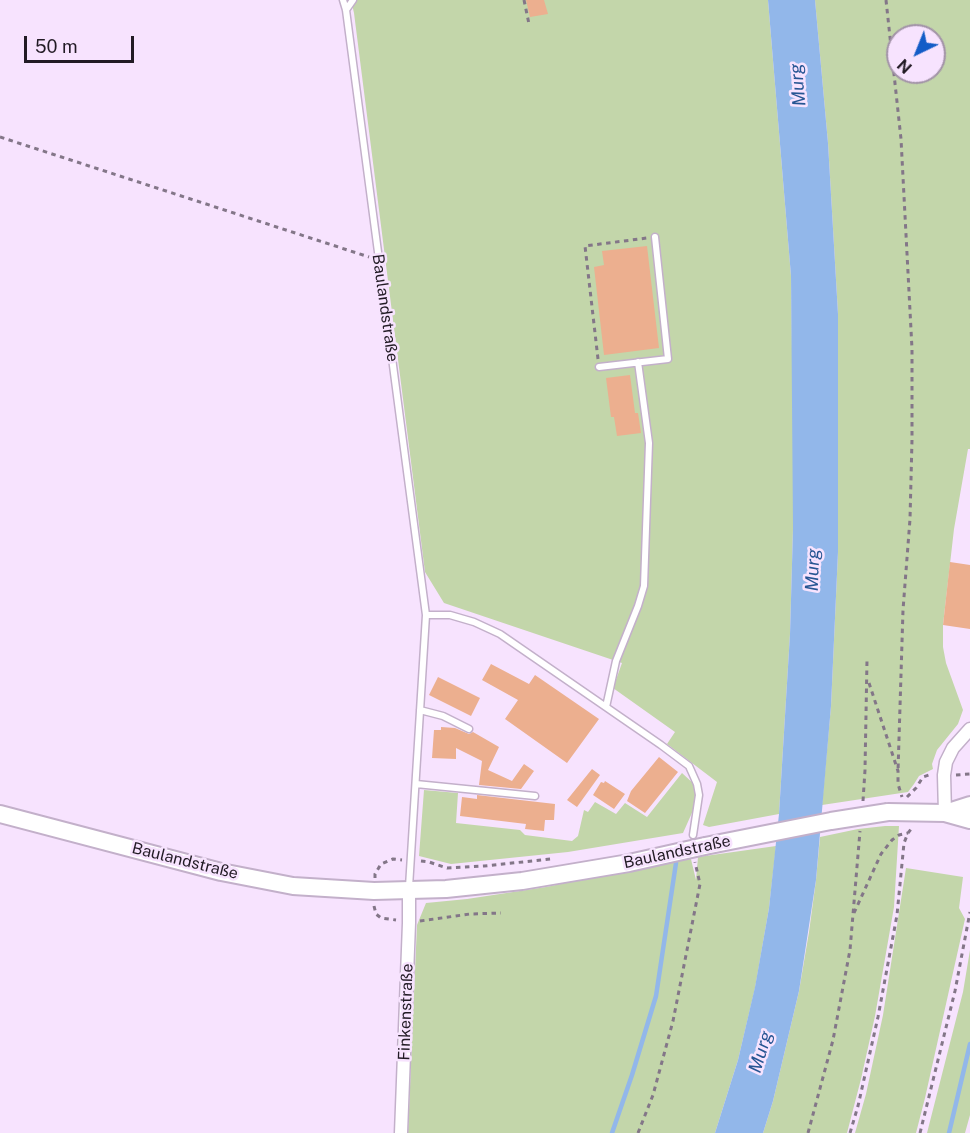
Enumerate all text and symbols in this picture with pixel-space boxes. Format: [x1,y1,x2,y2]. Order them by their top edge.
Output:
scale bar [27,24,136,62]
north arrow [886,24,946,84]
text: 50 m [35,36,78,57]
text: N [894,55,916,77]
water label: Murg [785,63,811,107]
street label: Baulandstraße [368,253,402,363]
water label: Murg [801,548,825,592]
street label: Baulandstraße [622,831,732,873]
street label: Baulandstraße [130,839,240,883]
street label: Finkenstraße [395,963,417,1061]
water label: Murg [744,1028,778,1076]

